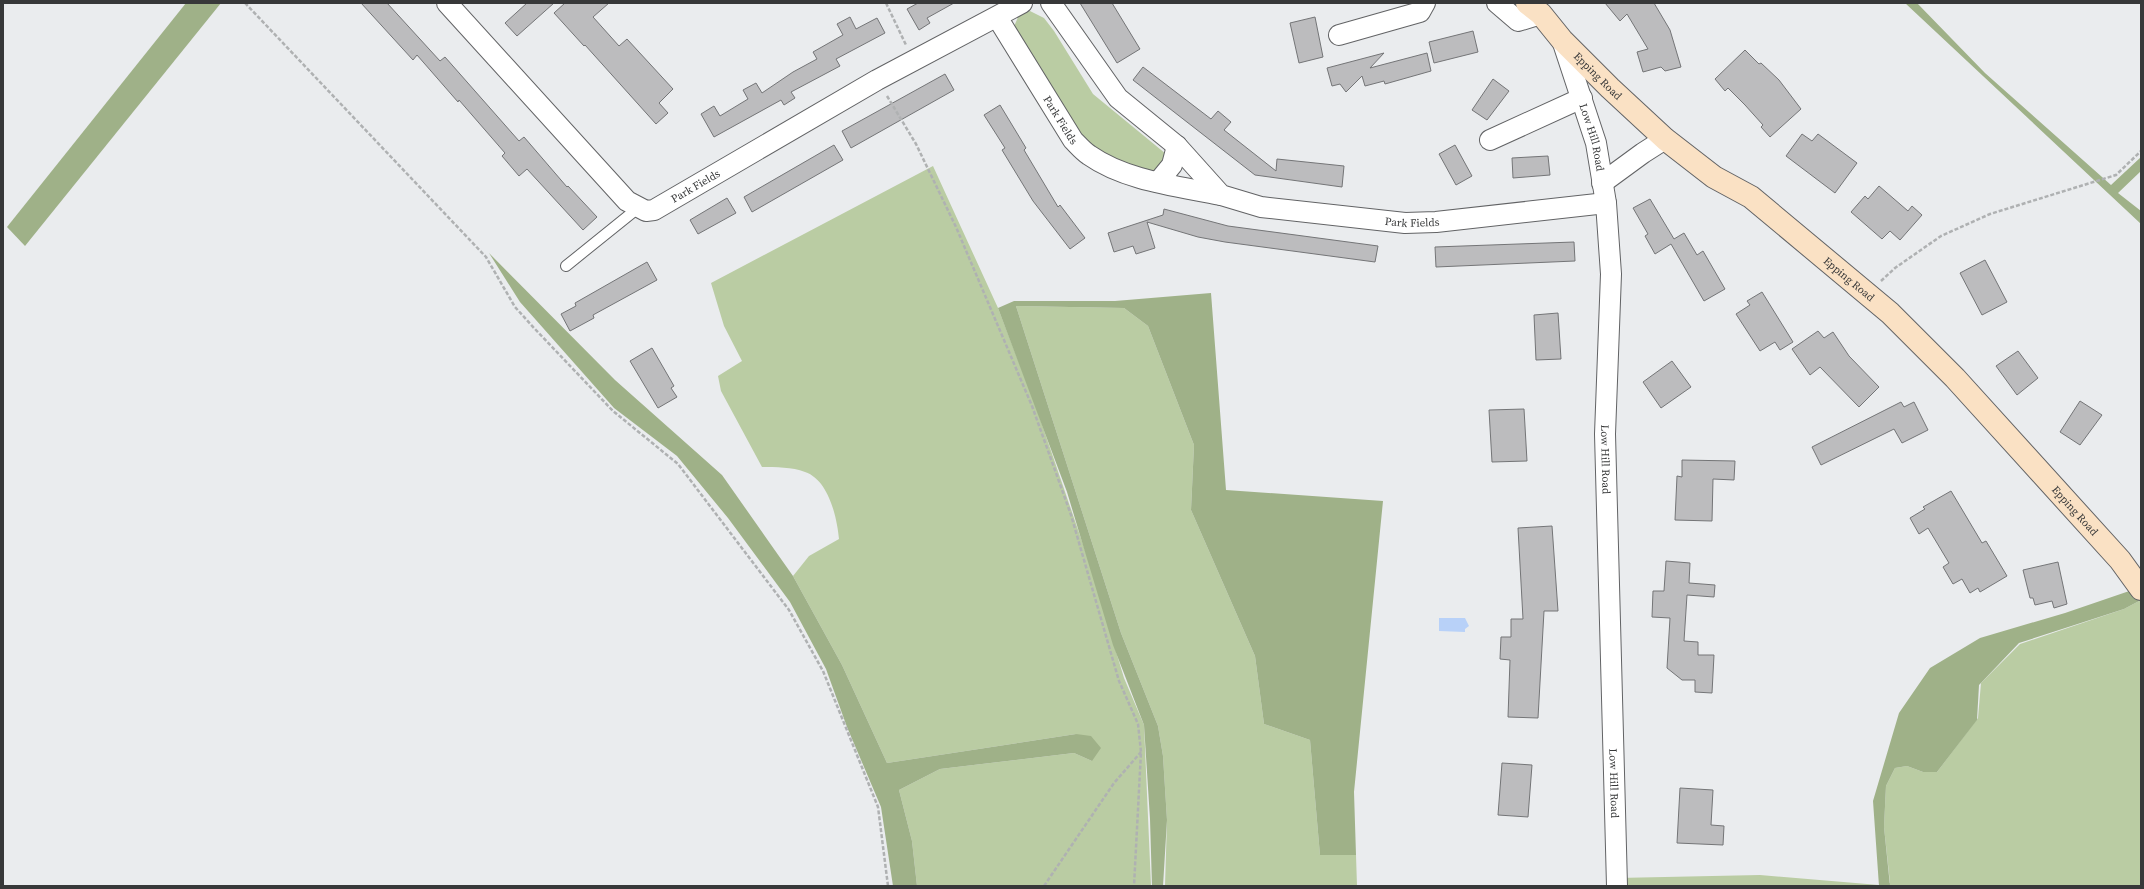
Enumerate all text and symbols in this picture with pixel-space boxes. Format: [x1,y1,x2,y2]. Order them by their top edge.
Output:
street label: Epping Road [1571,49,1626,104]
street label: Park Fields [1040,93,1081,148]
street label: Low Hill Road [1576,101,1608,173]
street label: Park Fields [668,166,723,206]
street label: Park Fields [1384,213,1440,231]
street label: Epping Road [1820,253,1878,305]
street label: Low Hill Road [1597,424,1614,495]
street label: Epping Road [2049,482,2102,539]
street label: Low Hill Road [1606,748,1623,819]

